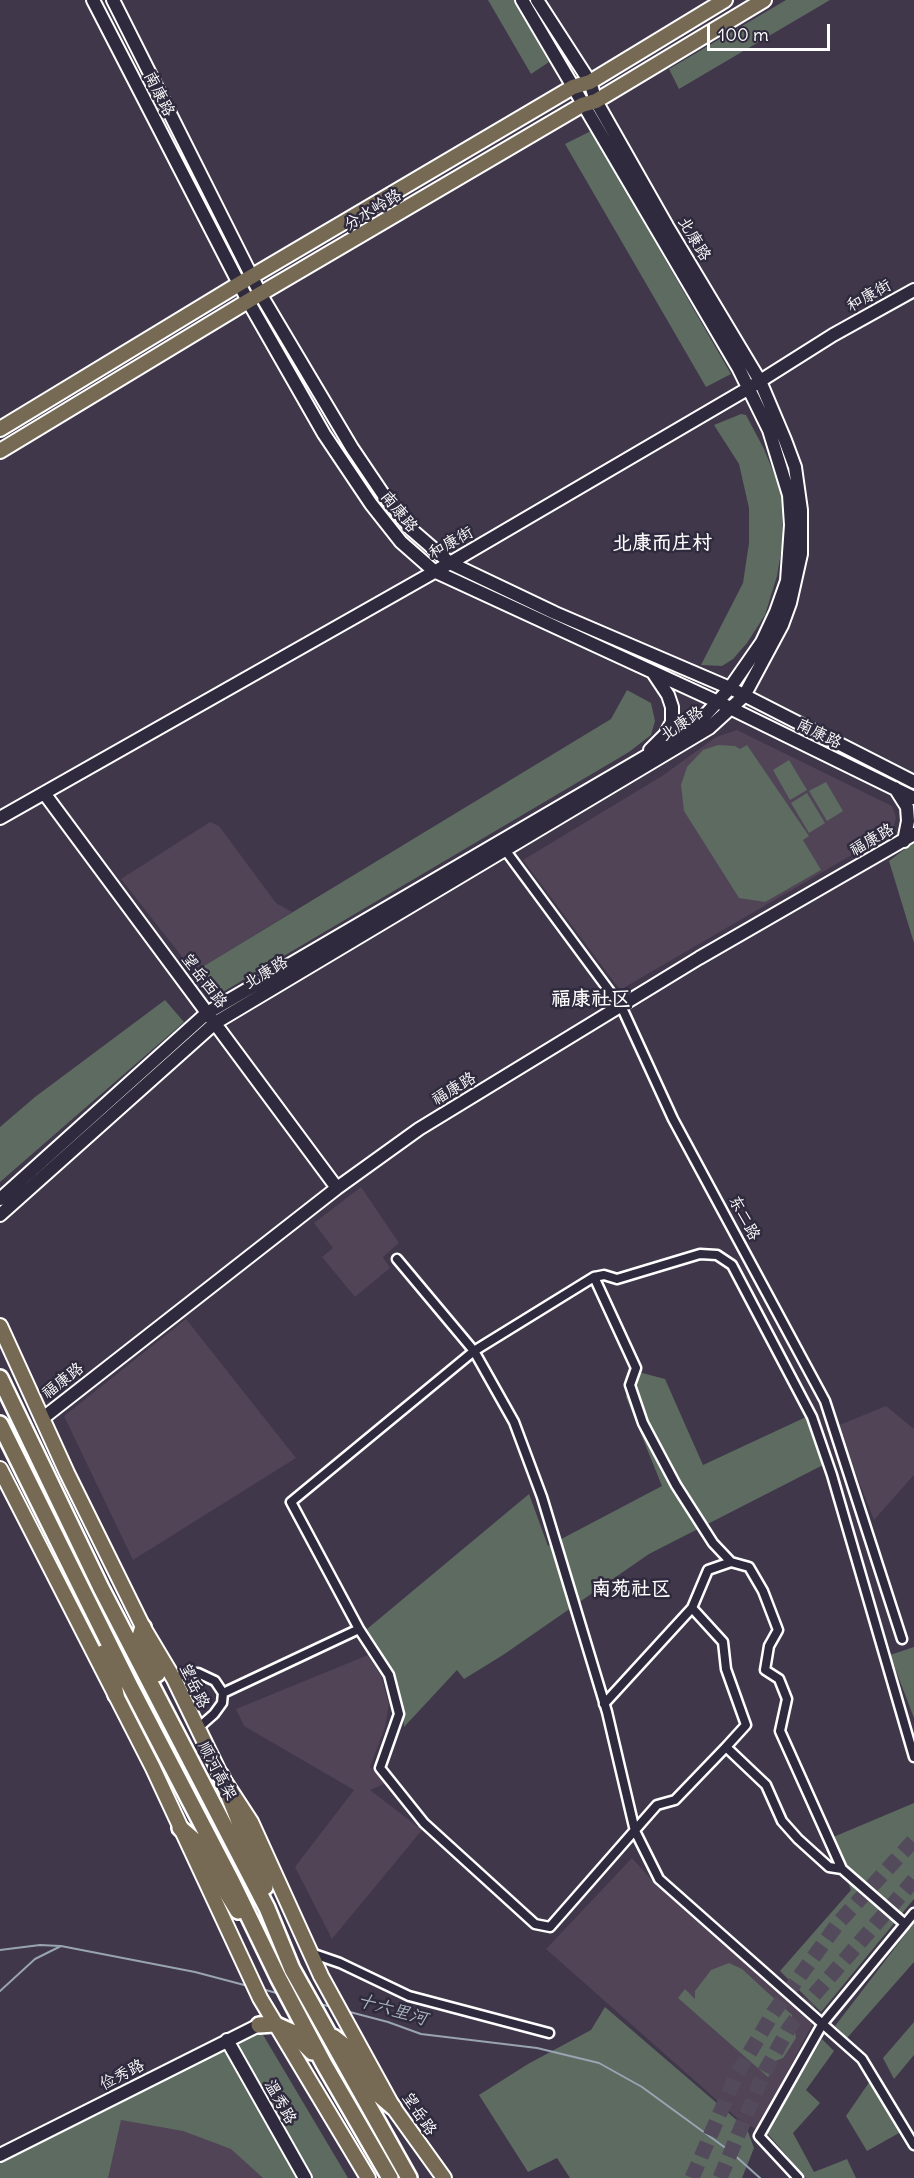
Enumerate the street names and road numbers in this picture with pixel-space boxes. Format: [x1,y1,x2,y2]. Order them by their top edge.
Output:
street label: 南康路 [140,68,178,120]
street label: 分水岭路 [341,185,405,235]
street label: 北康路 [673,213,715,265]
street label: 和康街 [843,276,895,316]
street label: 南康路 [376,487,422,537]
street label: 和康街 [425,523,477,563]
street label: 北康路 [657,703,707,745]
street label: 南康路 [793,715,845,753]
street label: 福康路 [846,820,898,860]
street label: 望岳西路 [177,950,231,1012]
street label: 北康路 [240,952,292,994]
street label: 福康路 [428,1068,480,1110]
street label: 东二路 [724,1192,764,1244]
street label: 福康路 [38,1359,88,1403]
street label: 望岳路 [175,1660,213,1712]
street label: 顺河高架 [194,1738,240,1804]
street label: 俭秀路 [96,2056,148,2094]
street label: 温秀路 [260,2076,300,2128]
street label: 望岳路 [398,2089,440,2139]

